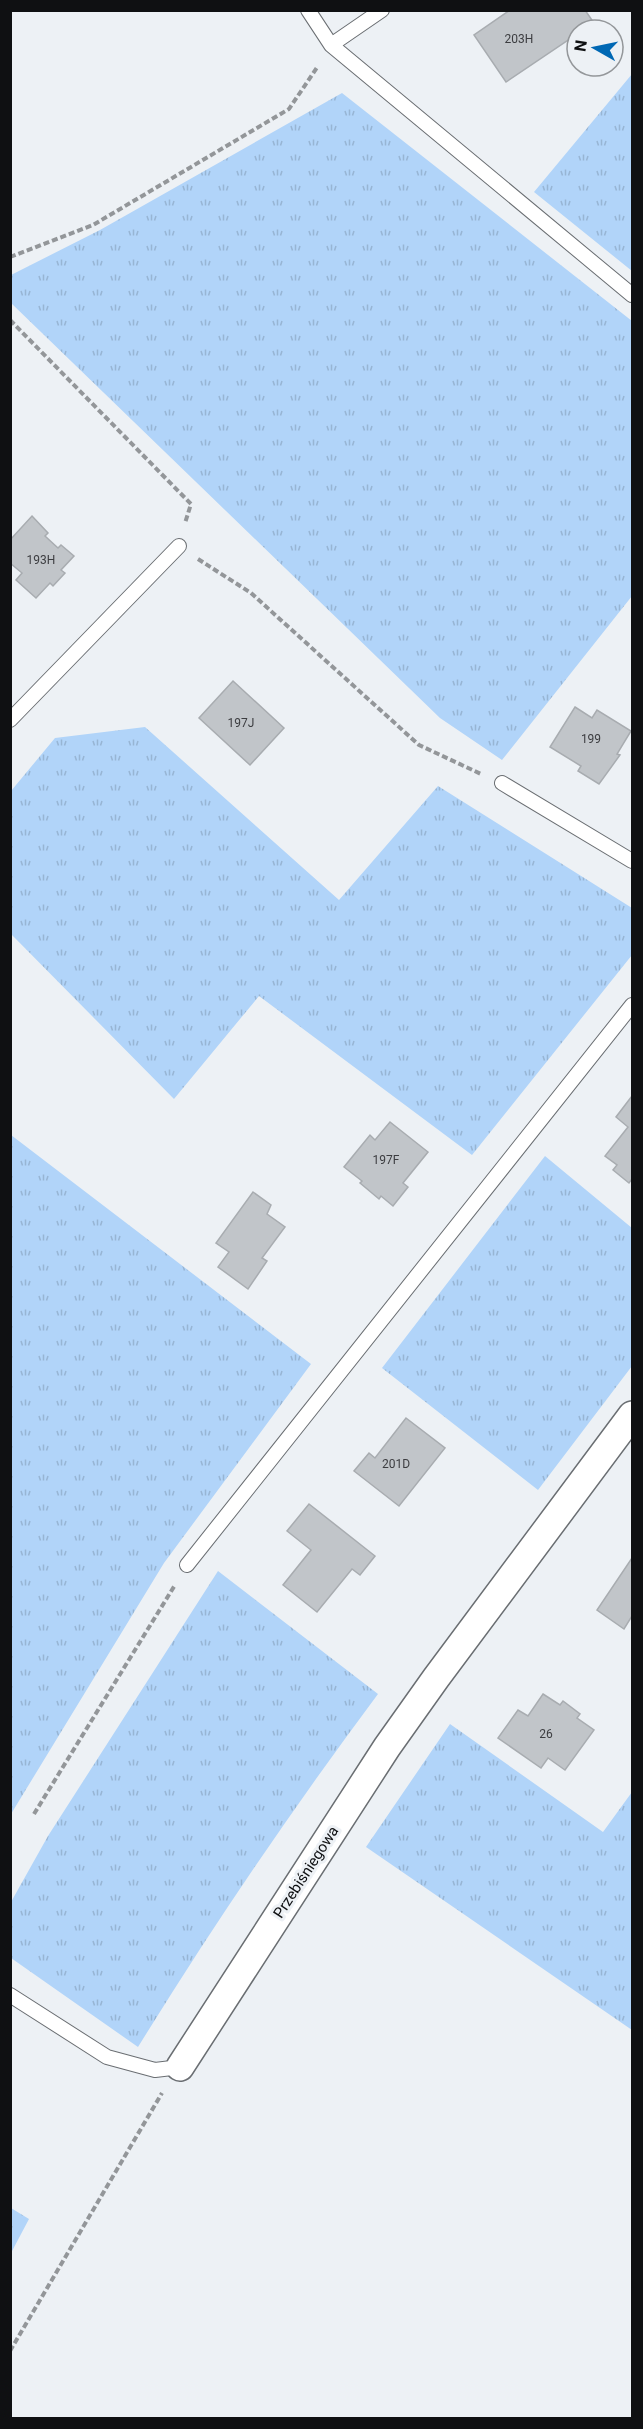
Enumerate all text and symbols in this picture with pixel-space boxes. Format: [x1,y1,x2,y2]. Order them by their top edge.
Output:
north arrow [565,18,625,78]
house number: 203H [505,32,533,46]
text: N [570,39,591,53]
house number: 193H [27,553,55,567]
house number: 197J [228,716,254,730]
house number: 199 [581,732,601,746]
house number: 197F [373,1153,400,1167]
house number: 201D [382,1457,410,1471]
house number: 26 [539,1727,553,1741]
street label: Przebiśniegowa [270,1823,342,1921]

